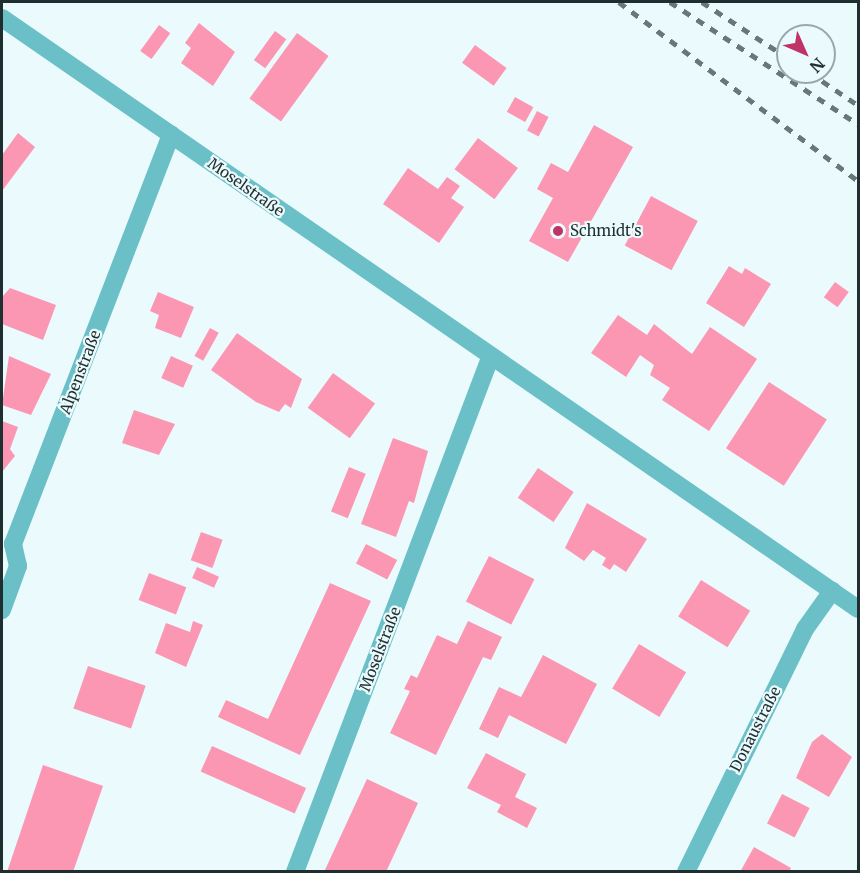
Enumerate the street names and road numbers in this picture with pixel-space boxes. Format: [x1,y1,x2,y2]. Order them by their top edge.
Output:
street label: Moselstraße [204,154,288,220]
street label: Alpenstraße [56,328,104,416]
street label: Moselstraße [356,604,404,694]
street label: Donaustraße [726,683,784,775]

